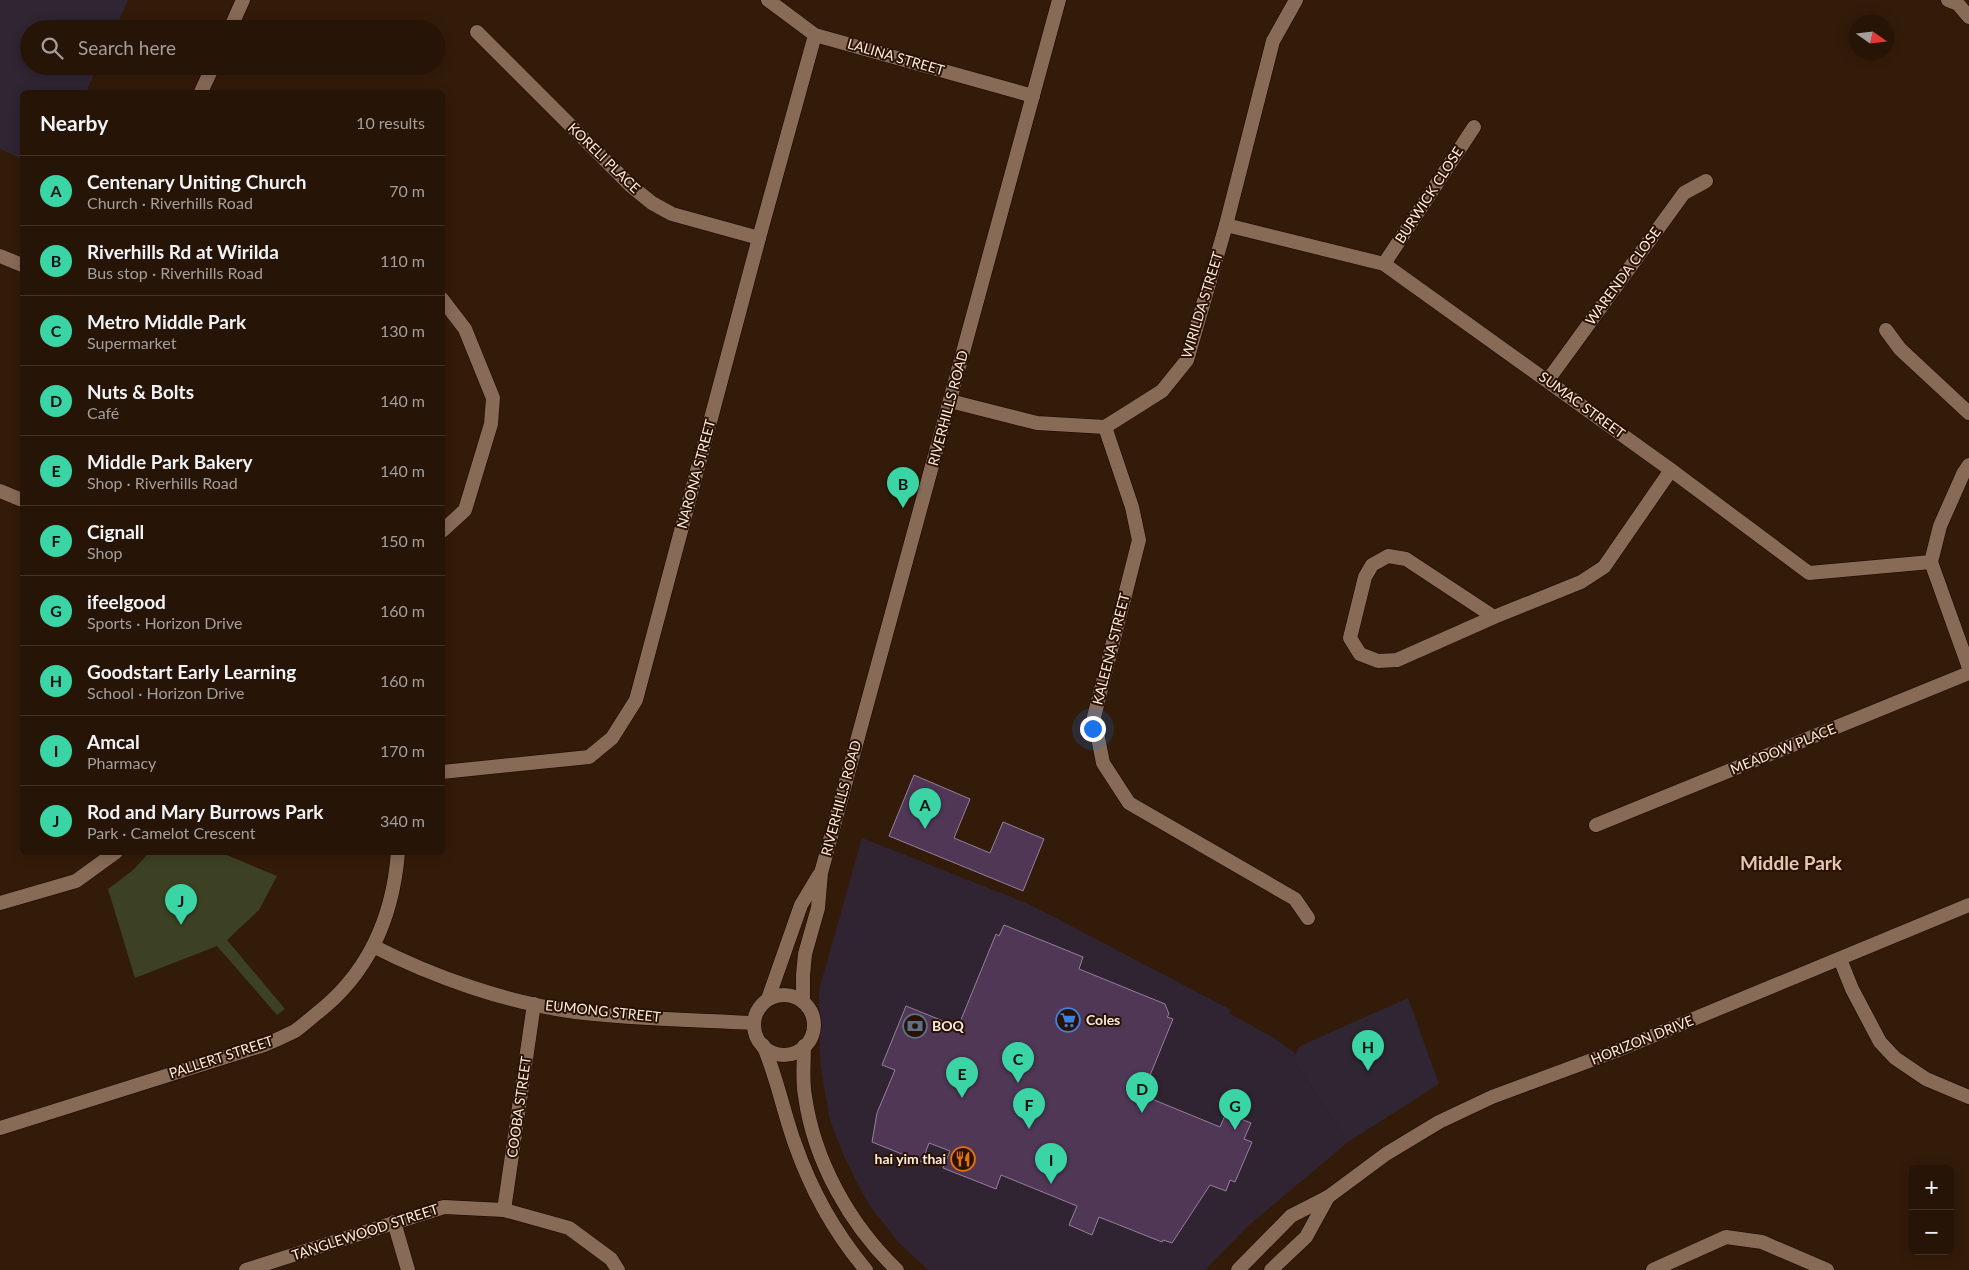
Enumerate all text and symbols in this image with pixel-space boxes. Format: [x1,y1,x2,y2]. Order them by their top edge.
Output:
north arrow [1849,15,1894,60]
search box [20,20,445,75]
icon: search [38,34,66,62]
street label: LALINA STREET [846,35,947,79]
text: Search here [78,36,176,59]
text: Nearby [40,110,108,135]
text: 10 results [356,113,425,132]
street label: KORELI PLACE [565,119,644,196]
street label: BURWICK CLOSE [1391,143,1466,246]
text: Centenary Uniting Church [87,170,306,193]
text: A [50,181,62,200]
text: 70 m [389,181,425,200]
text: Church · Riverhills Road [87,193,253,212]
street label: WARENDA CLOSE [1581,223,1664,328]
text: Riverhills Rd at Wirilda [87,240,279,263]
street label: WIRILDA STREET [1177,249,1226,360]
text: B [51,251,61,270]
text: 110 m [380,251,425,270]
text: Bus stop · Riverhills Road [87,263,263,282]
text: Metro Middle Park [87,310,246,333]
text: C [51,321,61,340]
text: 130 m [380,321,425,340]
text: Supermarket [87,333,176,352]
street label: RIVERHILLS ROAD [924,348,971,468]
street label: SUMAC STREET [1536,368,1629,442]
text: Nuts & Bolts [87,380,194,403]
text: D [50,391,62,410]
text: 140 m [380,391,425,410]
text: Café [87,403,119,422]
street label: NARONA STREET [673,417,718,530]
text: Middle Park Bakery [87,450,253,473]
text: E [51,461,61,480]
text: 140 m [380,461,425,480]
pin: B [887,467,919,508]
text: Shop · Riverhills Road [87,473,238,492]
text: Cignall [87,520,144,543]
text: F [51,531,61,550]
text: 150 m [380,531,425,550]
text: Shop [87,543,123,562]
text: ifeelgood [87,590,166,613]
street label: KALEENA STREET [1088,591,1133,706]
text: G [50,601,62,620]
text: 160 m [380,601,425,620]
text: Sports · Horizon Drive [87,613,242,632]
text: Goodstart Early Learning [87,660,296,683]
text: H [50,671,62,690]
text: 160 m [380,671,425,690]
text: School · Horizon Drive [87,683,245,702]
your location [1080,716,1106,742]
street label: MEADOW PLACE [1728,720,1838,777]
text: Amcal [87,730,140,753]
street label: RIVERHILLS ROAD [817,738,864,858]
text: I [54,741,58,760]
text: 170 m [380,741,425,760]
text: Pharmacy [87,753,156,772]
pin: A [909,788,941,829]
text: Rod and Mary Burrows Park [87,800,323,823]
text: J [53,811,59,830]
text: 340 m [380,811,425,830]
text: Park · Camelot Crescent [87,823,255,842]
district label: Middle Park [1740,851,1843,874]
pin: J [165,884,197,925]
street label: EUMONG STREET [544,996,662,1025]
supermarket icon: Coles [1055,1007,1081,1033]
place label: Coles [1086,1011,1120,1028]
street label: HORIZON DRIVE [1588,1011,1696,1068]
bank icon: BOQ [902,1013,928,1039]
place label: BOQ [932,1017,965,1034]
pin: H [1352,1030,1384,1071]
street label: PALLERT STREET [167,1031,276,1081]
pin: C [1002,1042,1034,1083]
street label: COOBA STREET [503,1054,534,1159]
pin: E [946,1057,978,1098]
pin: D [1126,1072,1158,1113]
pin: F [1013,1088,1045,1129]
pin: G [1219,1089,1251,1130]
pin: I [1035,1143,1067,1184]
restaurant icon: hai yim thai [950,1146,976,1172]
place label: hai yim thai [875,1150,946,1167]
map controls [1909,1165,1954,1255]
button: + [1909,1165,1954,1210]
street label: TANGLEWOOD STREET [289,1200,441,1263]
button: − [1909,1210,1954,1255]

